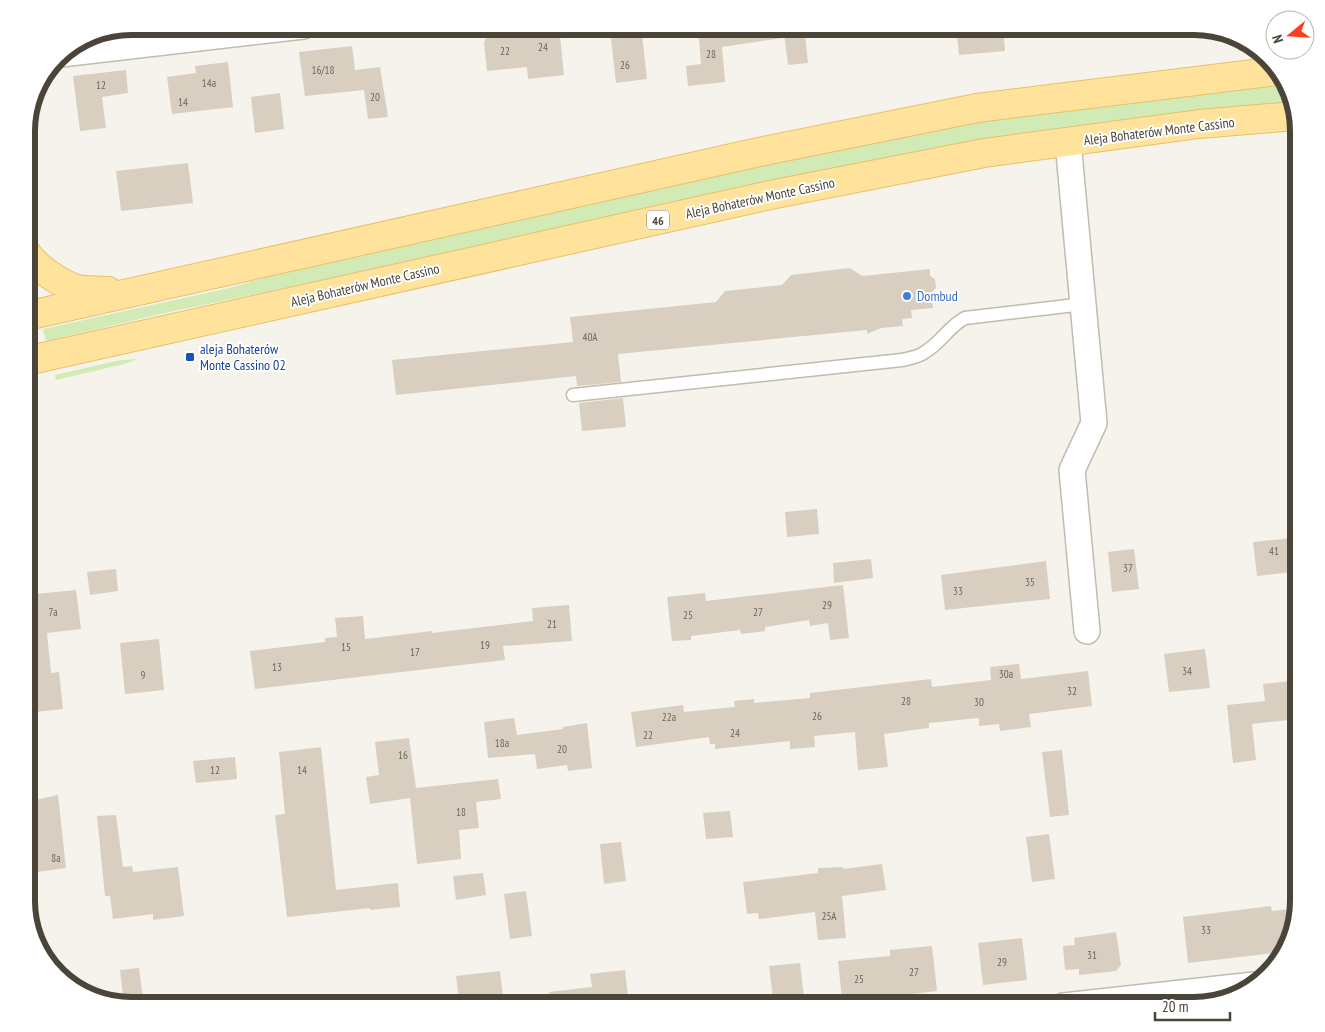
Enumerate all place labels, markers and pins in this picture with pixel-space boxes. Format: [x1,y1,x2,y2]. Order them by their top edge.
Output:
place label: Dombud [917,287,958,305]
marker: Dombud [901,290,913,302]
place label: aleja Bohaterów Monte Cassino 02 [200,340,286,374]
marker: aleja Bohaterów Monte Cassino 02 [184,351,196,363]

